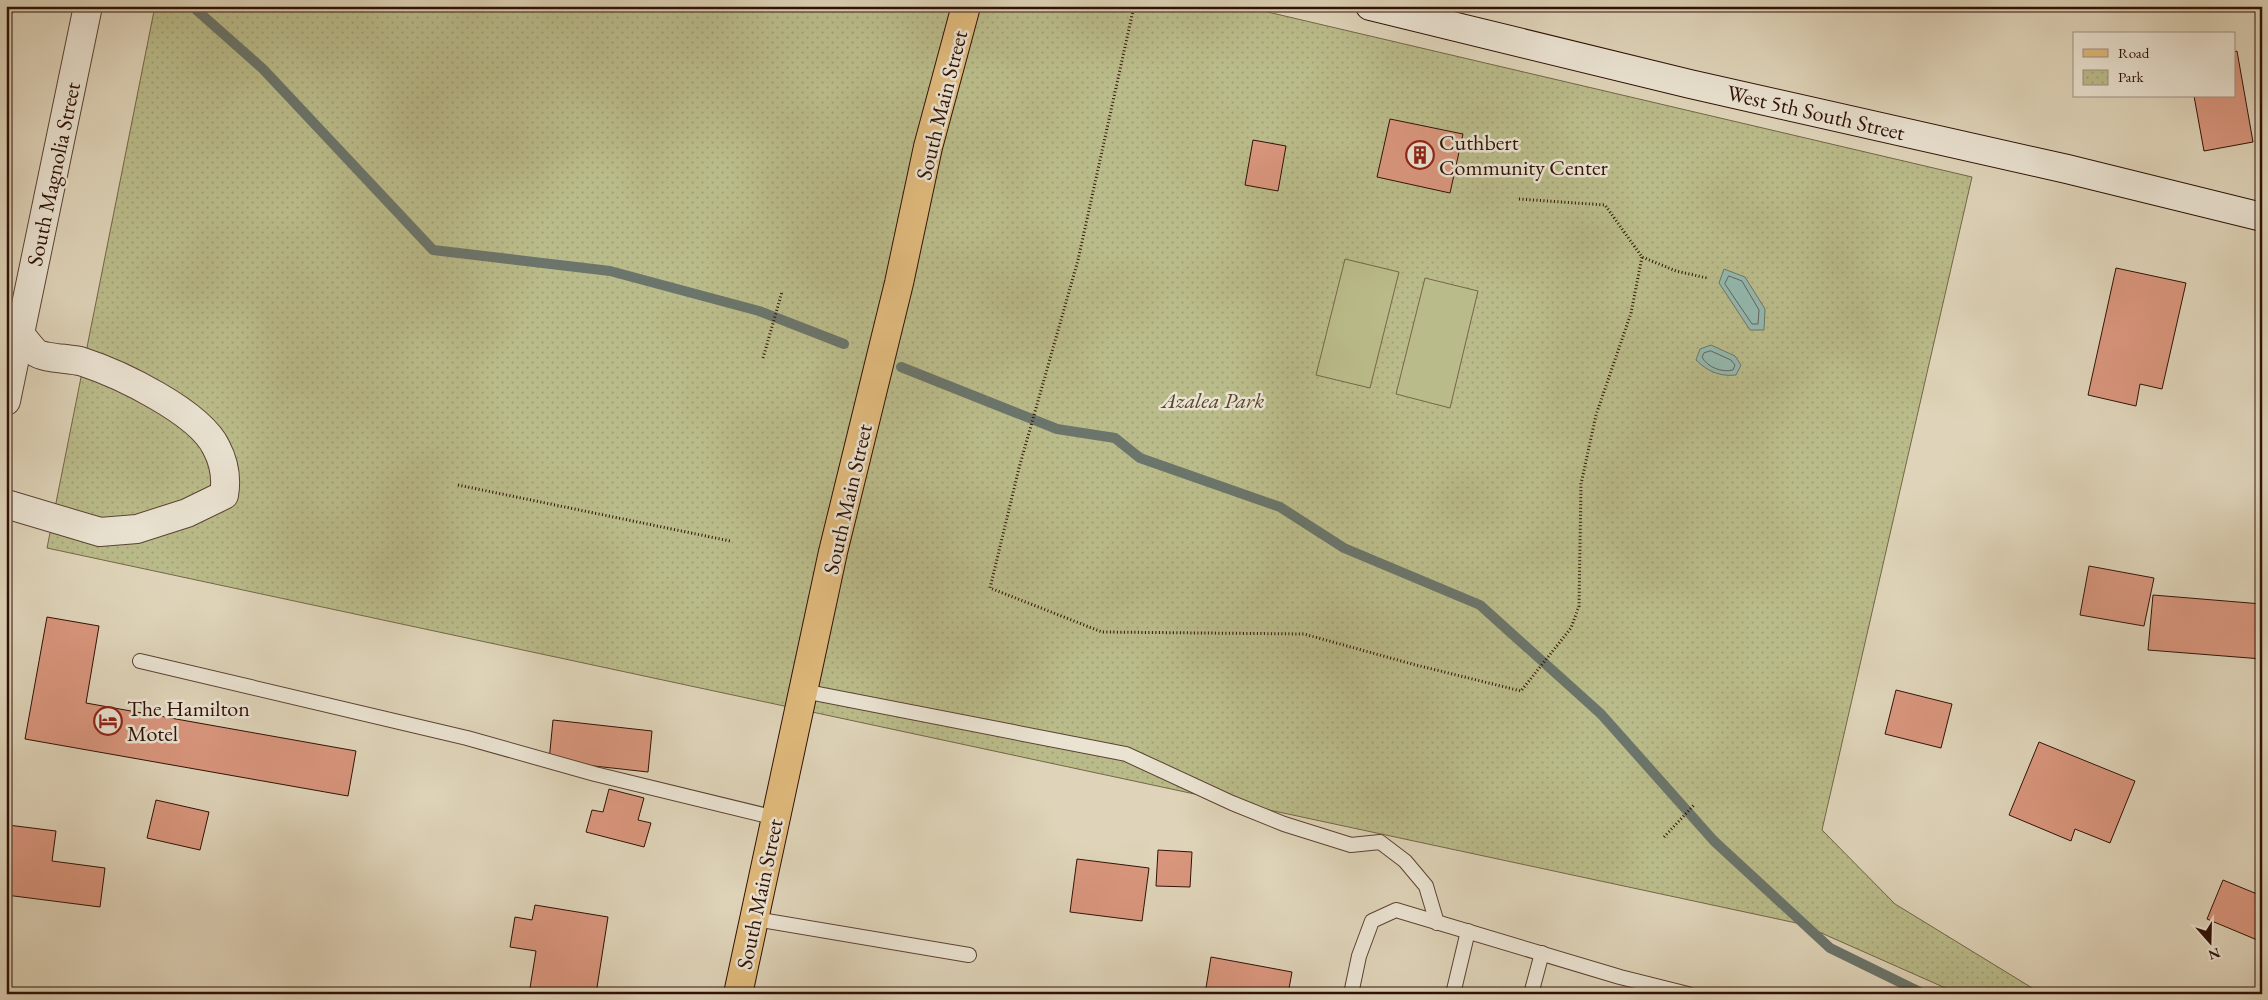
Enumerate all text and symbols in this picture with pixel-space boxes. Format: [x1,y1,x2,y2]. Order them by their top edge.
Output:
street label: South Main Street [909,27,974,183]
legend [2073,32,2236,98]
text: Road [2118,43,2150,62]
text: Park [2118,67,2145,86]
street label: West 5th South Street [1724,78,1908,147]
street label: South Magnolia Street [20,79,87,269]
place label: Cuthbert Community Center [1439,128,1609,182]
building icon: Cuthbert Community Center [1405,140,1435,170]
park label: Azalea Park [1160,386,1264,415]
street label: South Main Street [816,421,879,577]
place label: The Hamilton Motel [127,694,250,748]
hotel icon: The Hamilton Motel [93,706,123,736]
street label: South Main Street [729,816,790,972]
north arrow [2186,918,2236,968]
text: N [2205,944,2223,965]

